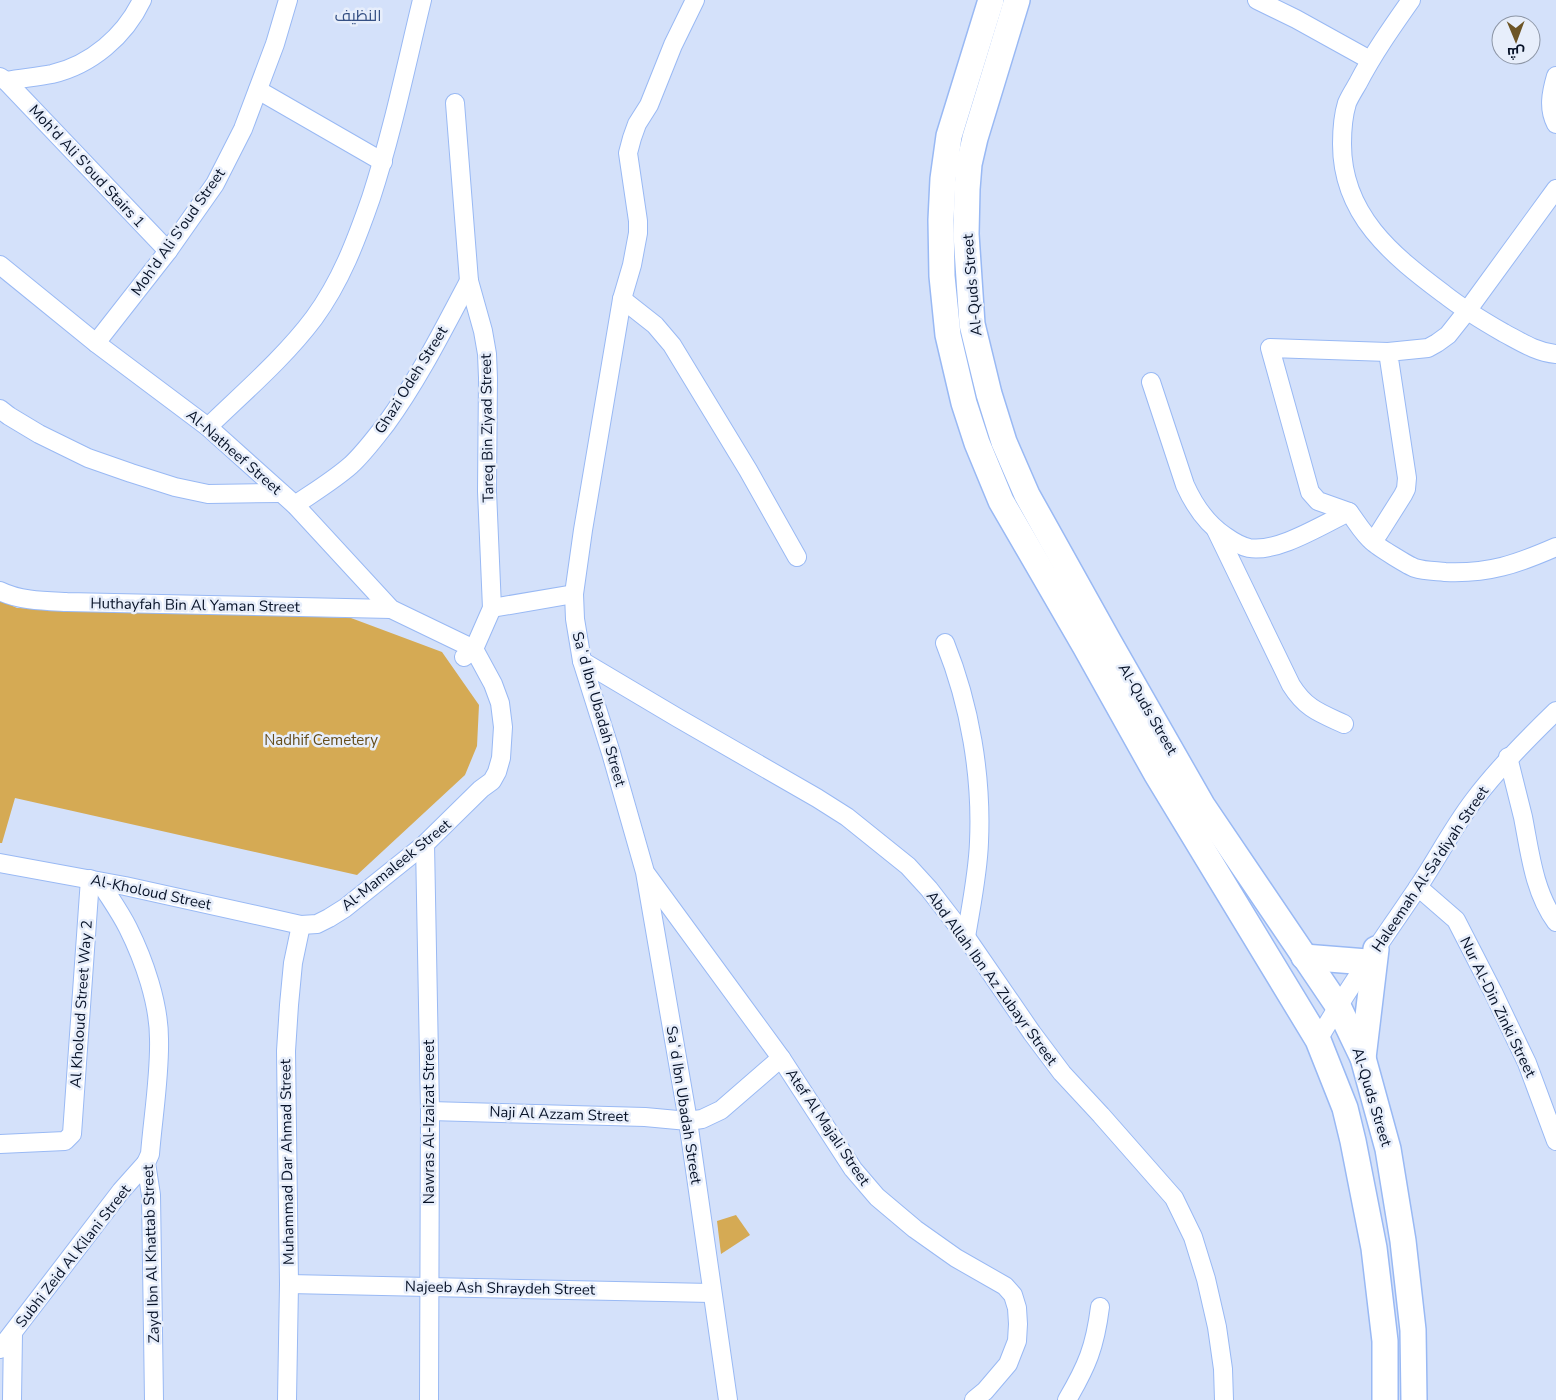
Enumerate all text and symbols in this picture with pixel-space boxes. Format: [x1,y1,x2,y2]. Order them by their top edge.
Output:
district label: النظيف [335,5,381,27]
north arrow [1491,15,1541,65]
text: ش [1507,43,1525,62]
street label: Moh'd Ali S'oud Stairs 1 [25,100,149,232]
street label: Moh'd Ali S'oud Street [126,164,230,300]
street label: Al-Quds Street [958,232,986,337]
street label: Ghazi Odeh Street [370,322,453,438]
street label: Tareq Bin Ziyad Street [476,353,498,503]
street label: Al-Natheef Street [182,405,286,499]
street label: Huthayfah Bin Al Yaman Street [90,593,301,617]
street label: Saʻd Ibn Ubadah Street [567,629,631,789]
street label: Al-Quds Street [1114,660,1183,759]
park label: Nadhif Cemetery [264,730,378,750]
street label: Haleemah Al-Sa'diyah Street [1367,782,1493,956]
street label: Al-Mamaleek Street [337,814,456,916]
street label: Al-Kholoud Street [89,869,214,915]
street label: Abd Allah Ibn Az Zubayr Street [922,887,1062,1070]
street label: Al Kholoud Street Way 2 [65,919,97,1089]
street label: Nur Al-Din Zinki Street [1455,933,1541,1081]
street label: Saʻd Ibn Ubadah Street [662,1024,706,1186]
street label: Nawras Al-Izaizat Street [419,1039,439,1204]
street label: Al-Quds Street [1347,1045,1397,1150]
street label: Muhammad Dar Ahmad Street [275,1058,299,1265]
street label: Atef Al Majali Street [781,1065,875,1190]
street label: Naji Al Azzam Street [489,1102,630,1126]
street label: Zayd Ibn Al Khattab Street [138,1164,164,1344]
street label: Subhi Zeid Al Kilani Street [11,1180,136,1332]
street label: Najeeb Ash Shraydeh Street [405,1276,596,1300]

